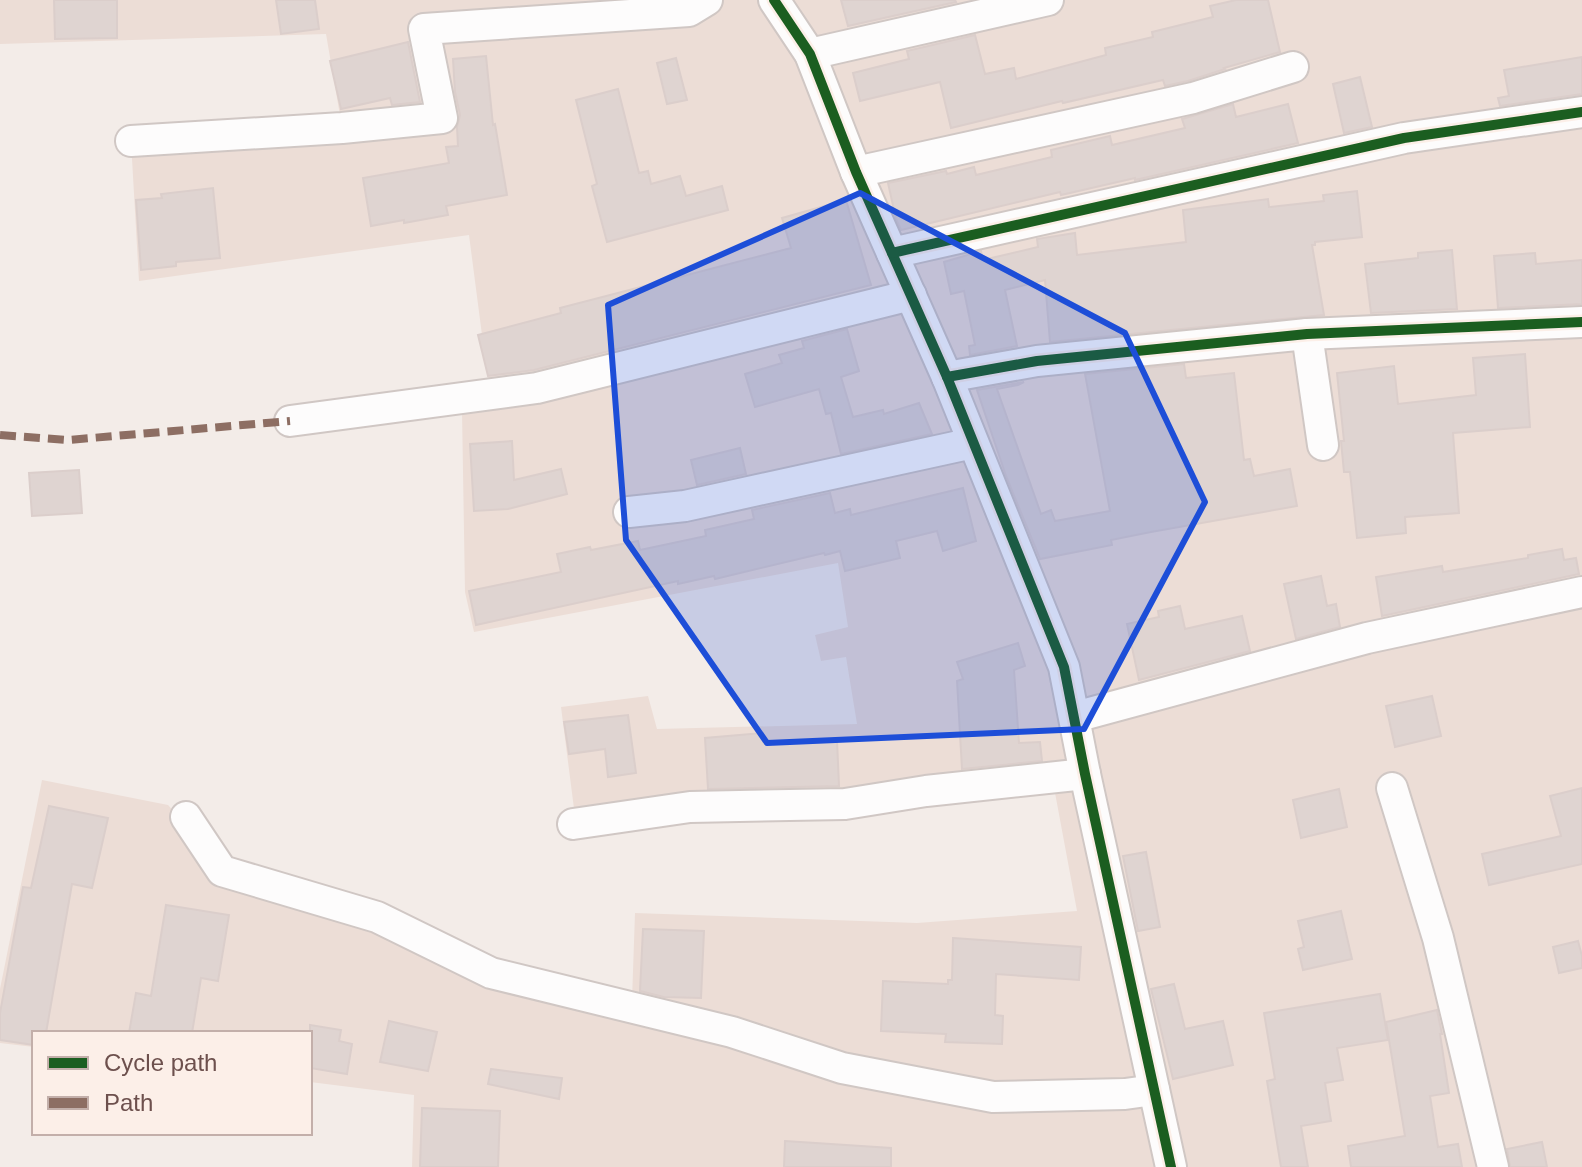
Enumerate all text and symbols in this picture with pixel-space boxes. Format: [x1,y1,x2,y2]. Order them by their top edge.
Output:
legend [32,1031,312,1135]
text: Cycle path [104,1049,217,1076]
text: Path [104,1089,153,1116]

